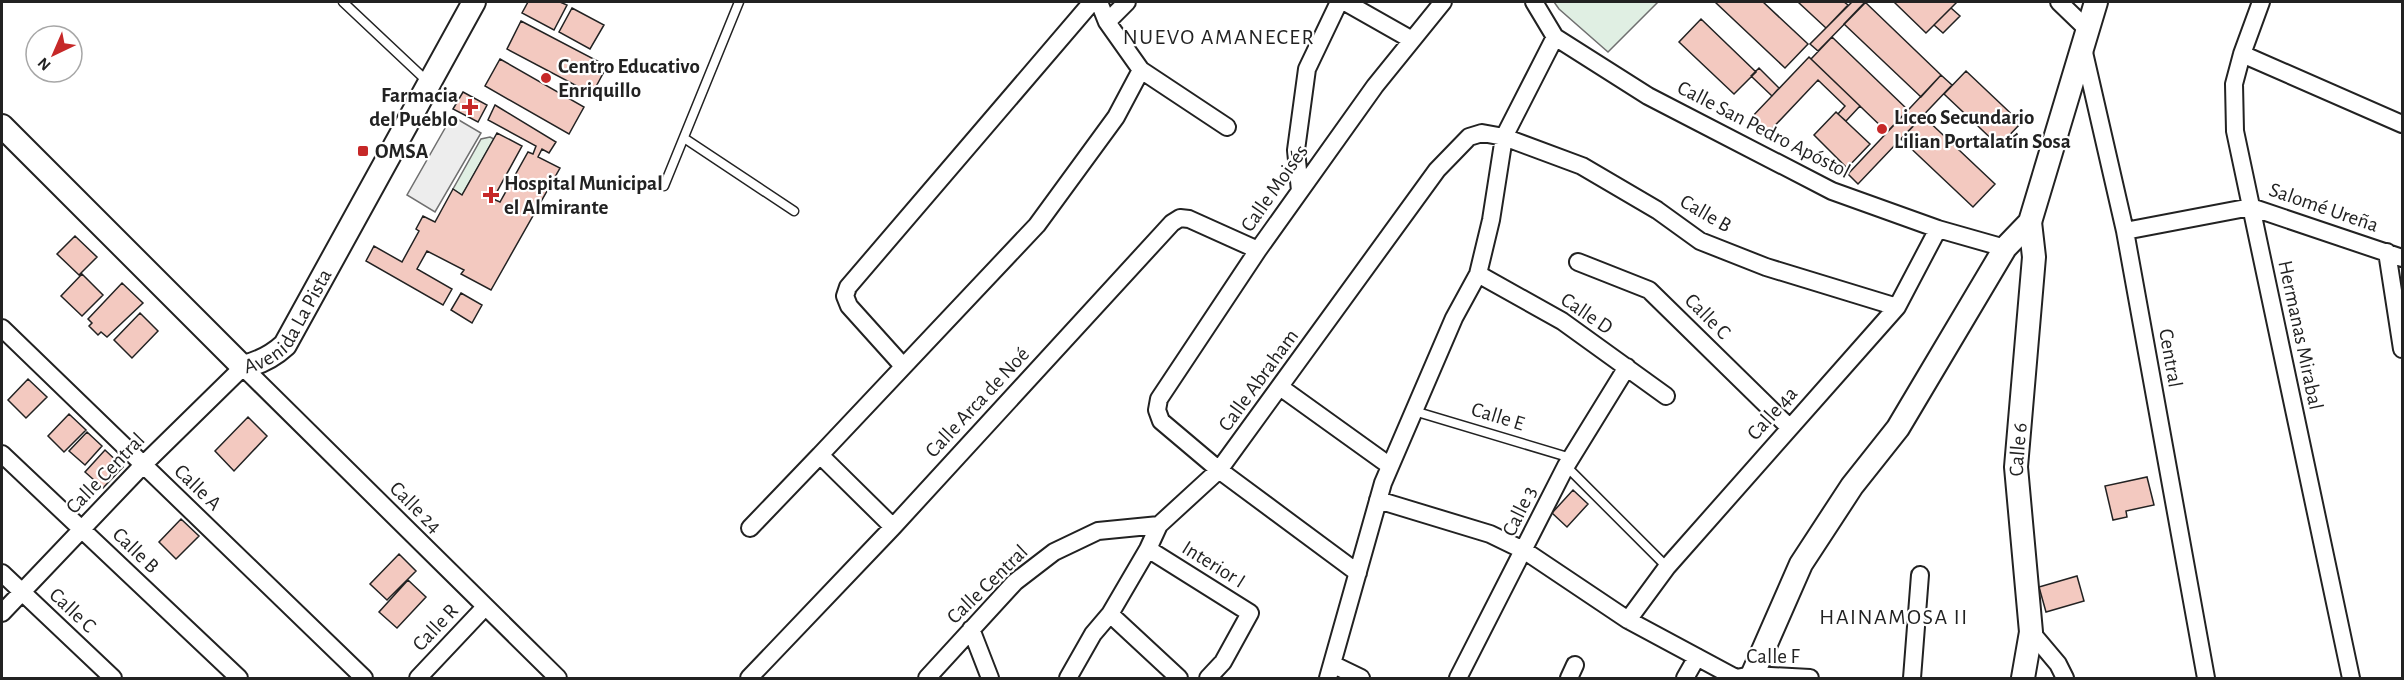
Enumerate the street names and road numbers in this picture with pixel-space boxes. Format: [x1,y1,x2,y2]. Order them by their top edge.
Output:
street label: Calle San Pedro Apóstol [1674,77,1854,182]
street label: Calle Moisés [1237,141,1312,236]
street label: Salomé Ureña [2266,179,2381,236]
street label: Calle B [1677,190,1735,236]
street label: Hermanas Mirabal [2274,259,2327,412]
street label: Avenida La Pista [241,265,336,377]
street label: Calle D [1557,289,1617,338]
street label: Calle C [1681,289,1735,343]
street label: Calle Abraham [1215,325,1302,435]
street label: Central [2155,327,2186,389]
street label: Calle Arca de Noé [921,343,1033,461]
street label: Calle 4a [1743,382,1802,444]
street label: Calle E [1469,399,1527,434]
street label: Calle 6 [2006,422,2031,477]
street label: Calle Central [62,429,149,518]
street label: Calle A [170,460,225,514]
street label: Calle 24 [386,477,446,537]
street label: Calle 3 [1498,483,1540,540]
street label: Calle B [108,524,163,577]
street label: Interior I [1178,537,1249,592]
street label: Calle Central [943,541,1032,628]
street label: Calle C [45,584,100,637]
street label: Calle R [409,600,462,655]
street label: Calle F [1746,646,1801,667]

